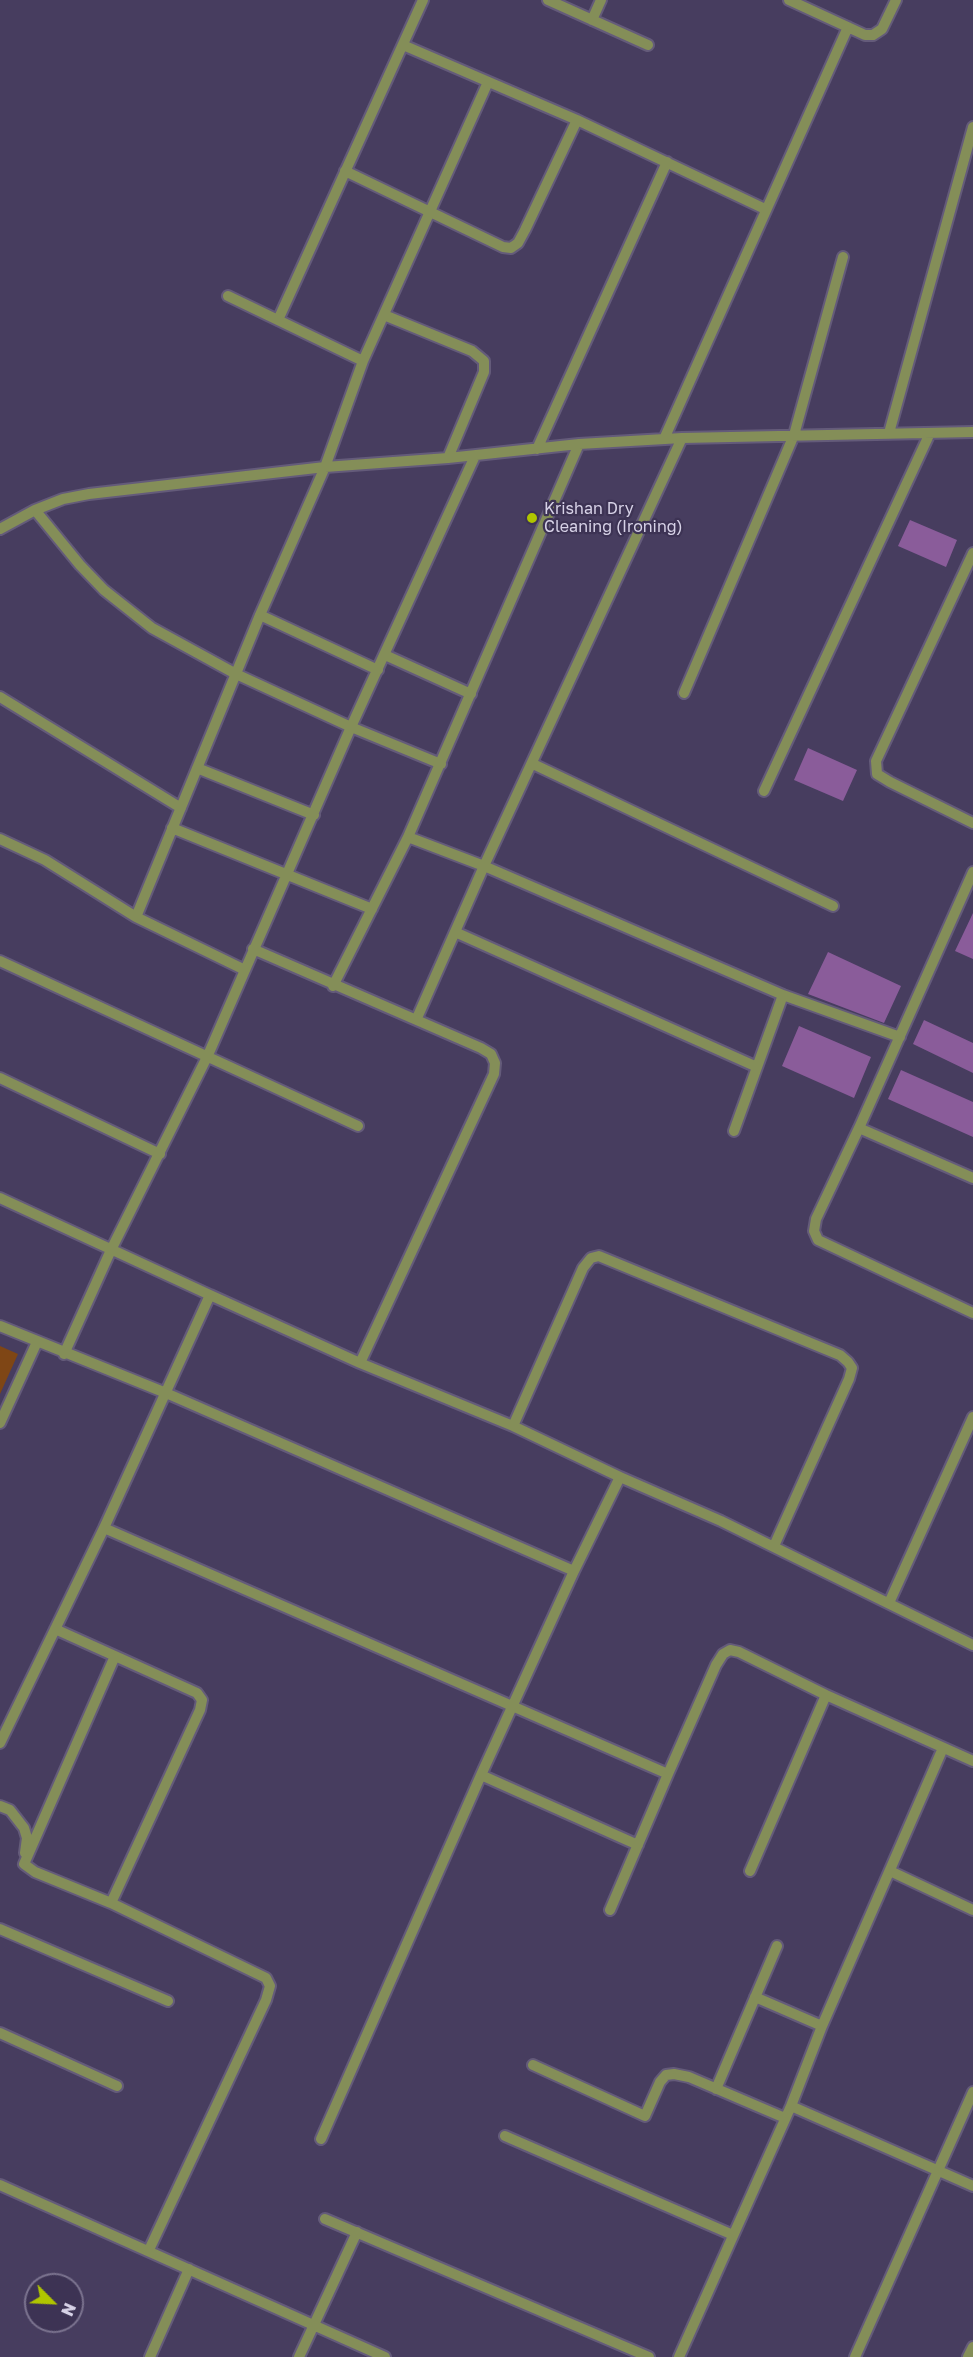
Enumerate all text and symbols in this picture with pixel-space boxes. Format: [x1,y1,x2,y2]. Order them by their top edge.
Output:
place label: Krishan Dry Cleaning (Ironing) [544,499,683,537]
marker: Krishan Dry Cleaning (Ironing) [525,511,539,525]
north arrow [24,2273,84,2333]
text: N [57,2300,80,2319]

